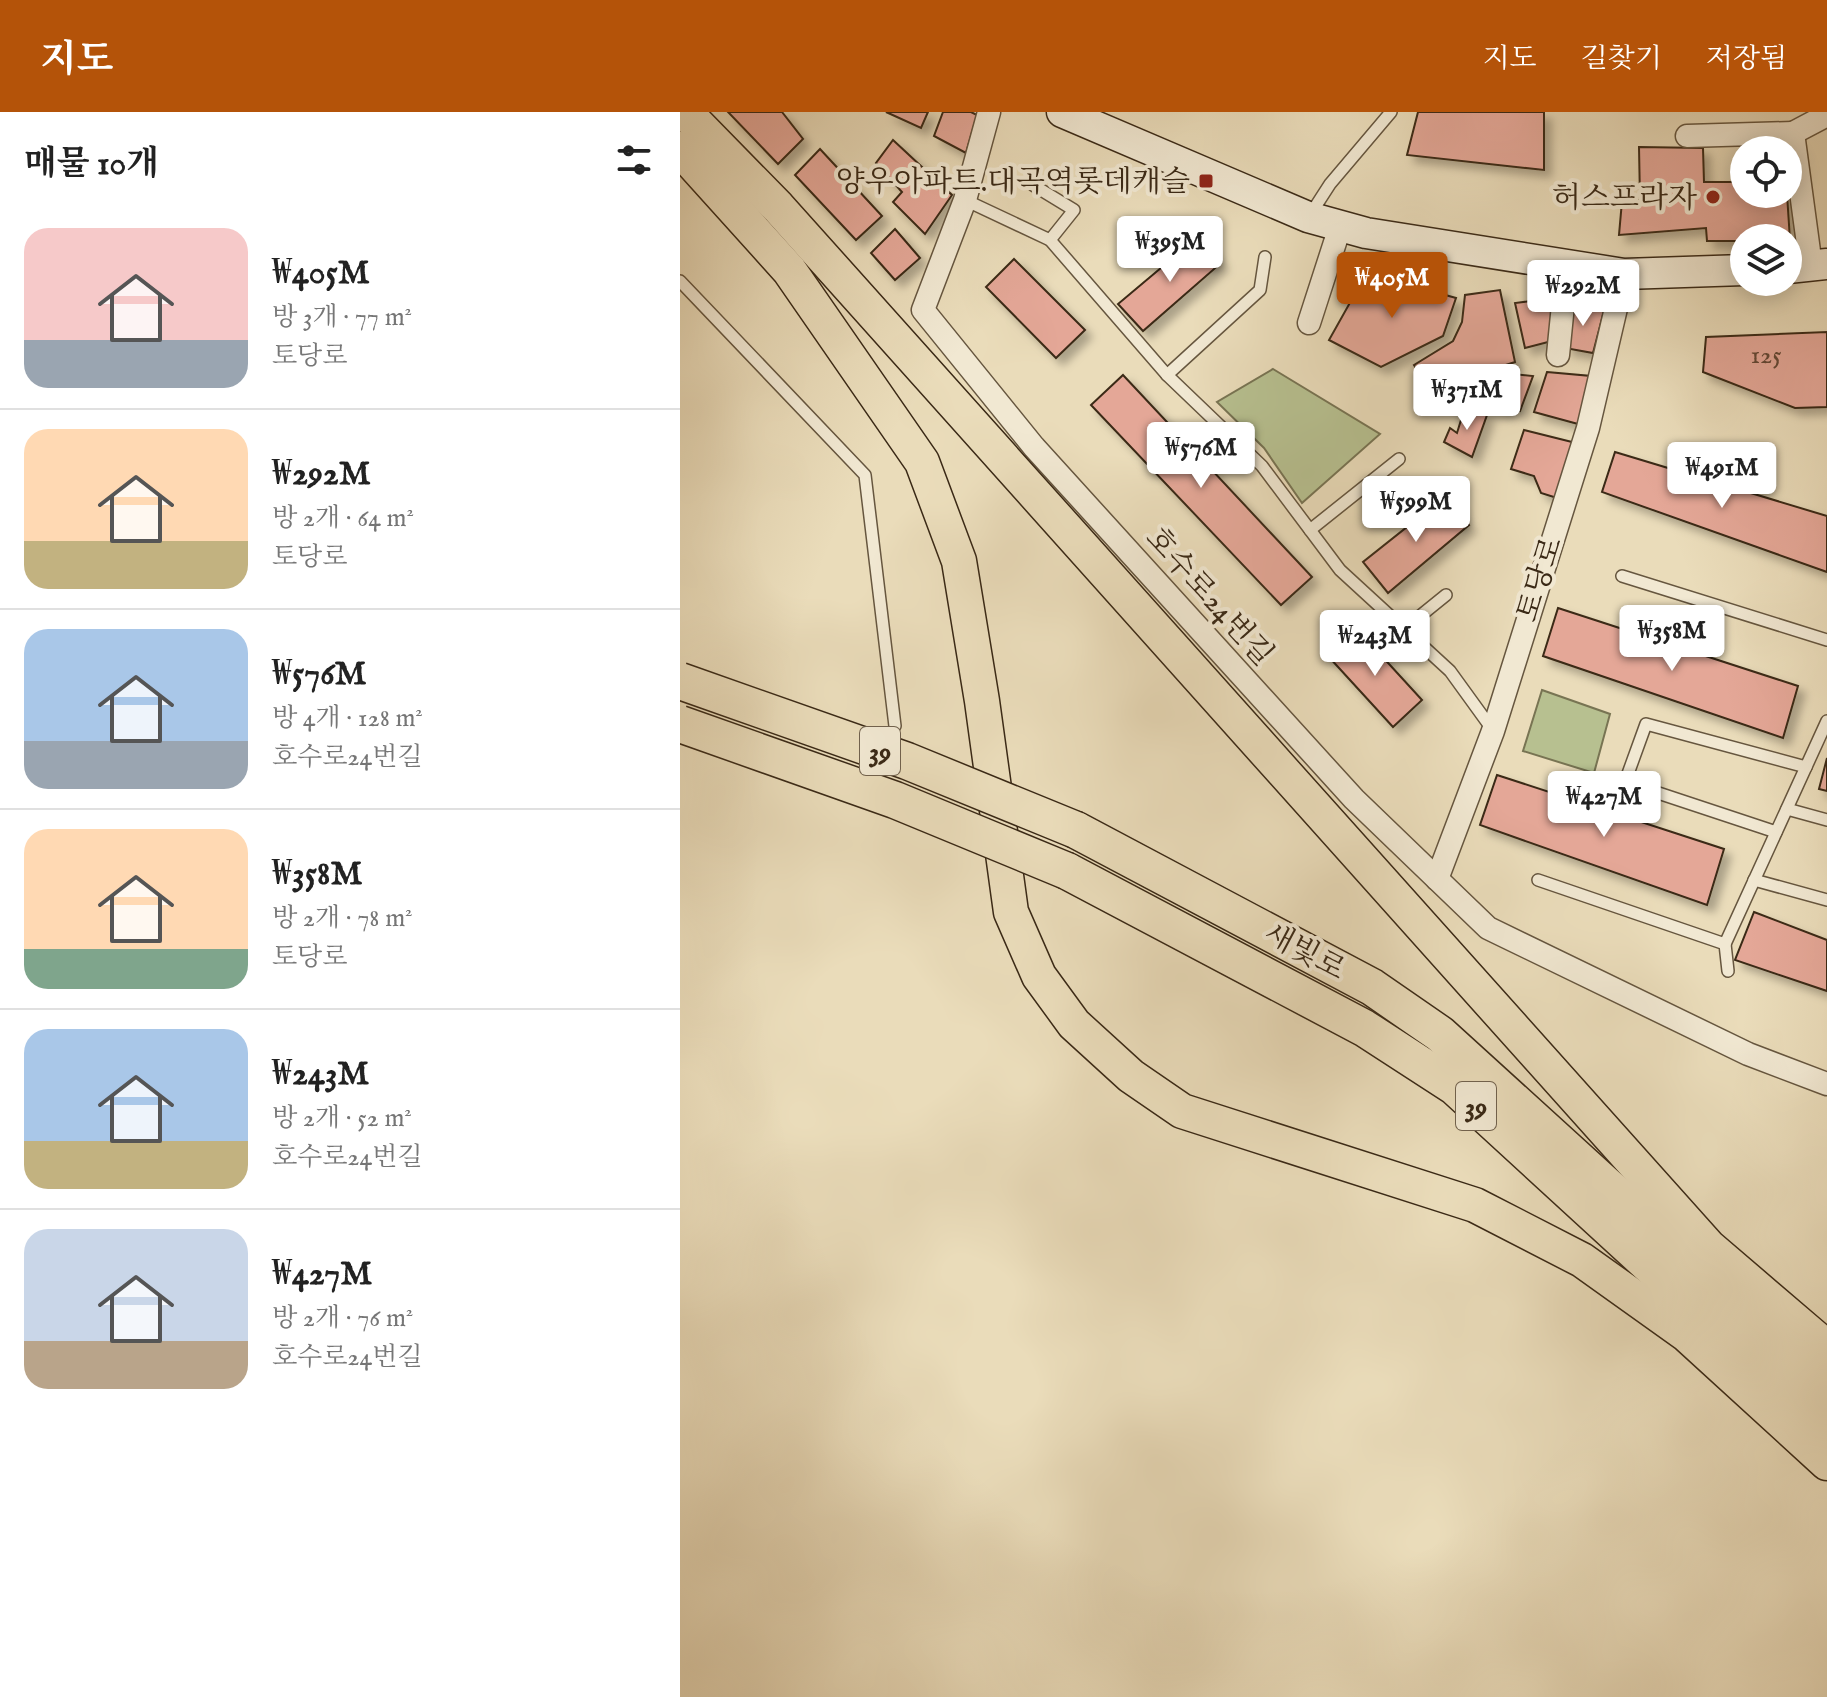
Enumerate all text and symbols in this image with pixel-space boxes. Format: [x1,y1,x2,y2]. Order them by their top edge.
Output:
text: 지도 [40,37,113,85]
text: 지도 [1483,42,1537,77]
text: 길찾기 [1581,42,1662,77]
text: 저장됨 [1706,42,1787,77]
map controls [1730,136,1802,296]
button: locate [1730,136,1802,208]
icon: filters [612,138,656,182]
text: 매물 10개 [24,143,159,186]
place label: 양우아파트.대곡역롯데캐슬 [836,164,1190,202]
marker: 양우아파트.대곡역롯데캐슬 [1197,172,1215,190]
place label: 허스프라자 [1552,180,1697,218]
marker: 허스프라자 [1704,188,1722,206]
pin: ₩395M [1114,216,1226,284]
button: layers [1730,224,1802,296]
text: ₩395M [1135,225,1205,258]
text: ₩405M [272,252,370,295]
pin: ₩405M [1336,252,1448,320]
icon: home [88,260,184,356]
pin: ₩292M [1527,260,1639,328]
text: ₩405M [1355,261,1429,294]
text: ₩292M [1545,269,1621,302]
text: 방 3개 · 77 m² [272,301,412,334]
house number: 125 [1750,339,1782,372]
text: 토당로 [272,340,347,373]
pin: ₩371M [1411,364,1523,432]
text: ₩371M [1431,373,1503,406]
pin: ₩576M [1145,422,1257,490]
text: ₩576M [1165,431,1237,464]
pin: ₩491M [1666,442,1778,510]
text: ₩491M [1685,451,1759,484]
text: ₩292M [272,453,371,496]
icon: home [88,461,184,557]
pin: ₩599M [1360,476,1472,544]
text: ₩599M [1380,485,1452,518]
text: 방 2개 · 64 m² [272,502,414,535]
street label: 호수로24번길 [1136,520,1281,675]
street label: 토당로 [1509,532,1572,627]
text: 토당로 [272,541,347,574]
pin: ₩358M [1616,605,1728,673]
pin: ₩243M [1319,610,1431,678]
text: ₩358M [1637,614,1707,647]
text: ₩243M [1338,619,1412,652]
text: ₩576M [272,653,367,696]
icon: home [88,661,184,757]
text: 방 4개 · 128 m² [272,702,423,735]
road number: 39 [860,727,900,775]
text: 호수로24번길 [272,741,423,774]
pin: ₩427M [1548,771,1660,839]
text: ₩427M [1566,780,1642,813]
text: ₩358M [272,853,362,896]
icon: home [88,861,184,957]
text: 방 2개 · 78 m² [272,902,413,935]
street label: 새빛로 [1257,916,1351,990]
text: 토당로 [272,941,347,974]
text: ₩243M [272,1053,369,1096]
icon: home [88,1061,184,1157]
road number: 39 [1456,1082,1496,1130]
text: 방 2개 · 52 m² [272,1102,412,1135]
text: 호수로24번길 [272,1141,423,1174]
text: ₩427M [272,1253,372,1296]
icon: home [88,1261,184,1357]
text: 방 2개 · 76 m² [272,1302,413,1335]
text: 호수로24번길 [272,1341,423,1374]

